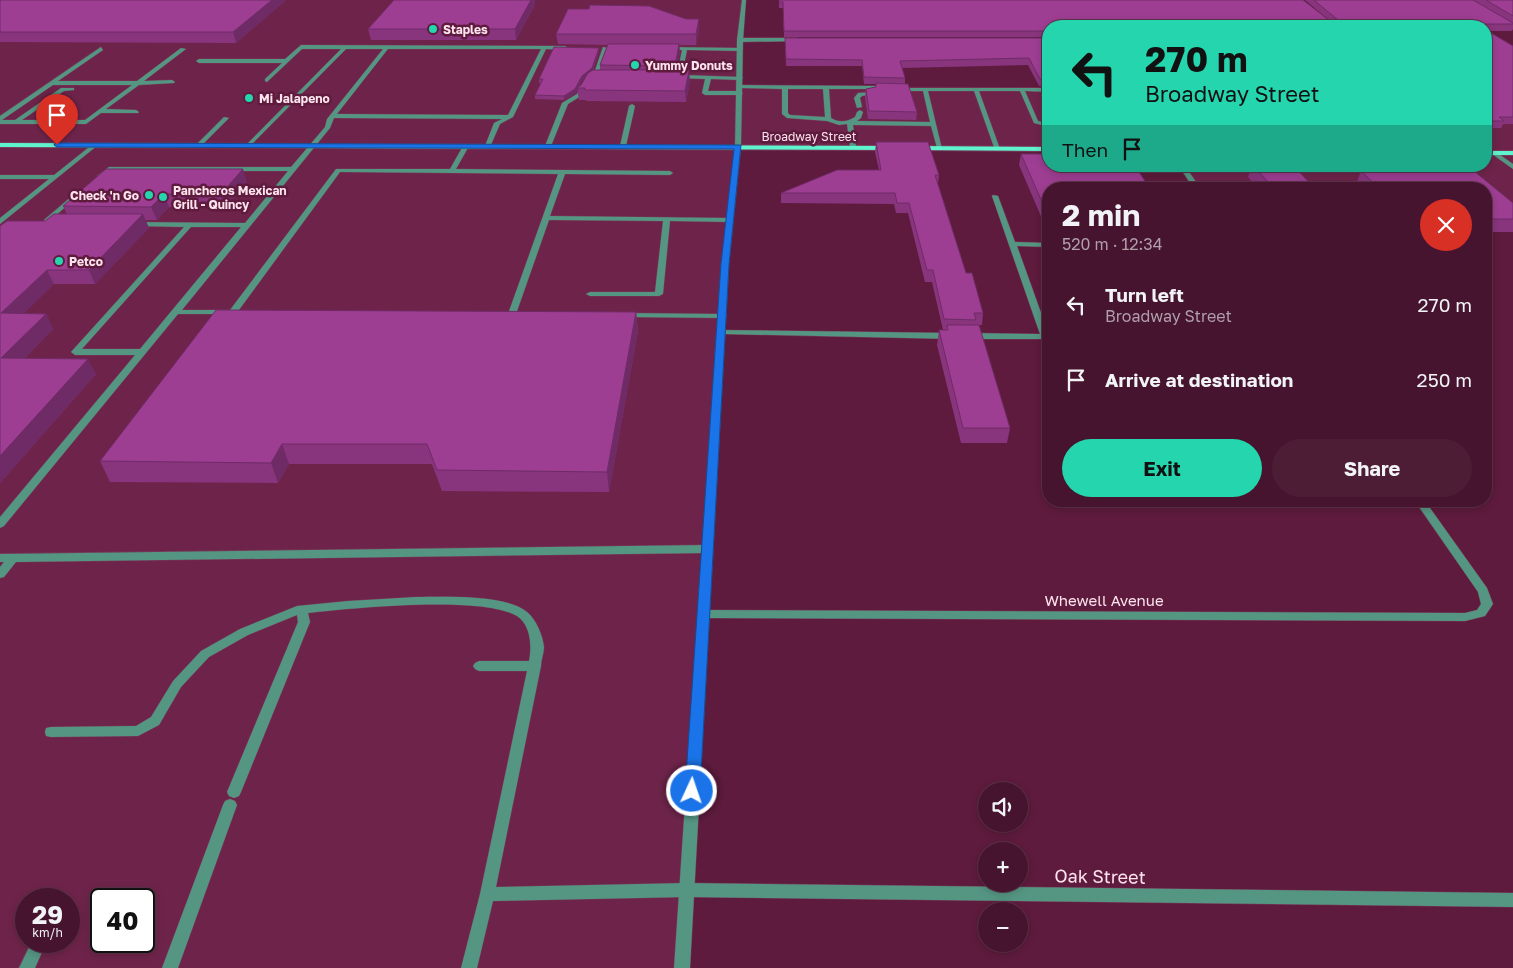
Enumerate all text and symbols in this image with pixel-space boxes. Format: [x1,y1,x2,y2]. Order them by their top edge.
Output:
place label: Staples [443,22,488,37]
marker: Staples [427,23,439,35]
text: 270 m [1145,38,1248,80]
icon: left [1062,40,1127,105]
place label: Yummy Donuts [645,58,733,73]
marker: Yummy Donuts [629,59,641,71]
text: Broadway Street [1145,80,1320,107]
place label: Mi Jalapeno [259,91,330,106]
marker: Mi Jalapeno [243,92,255,104]
pin [36,94,78,145]
icon: arrive [43,101,71,129]
street label: Broadway Street [761,129,857,144]
icon: arrive [1118,135,1146,163]
text: Then [1062,138,1108,161]
place label: Pancheros Mexican Grill - Quincy [173,183,287,212]
place label: Check 'n Go [70,188,139,203]
marker: Check 'n Go [143,189,155,201]
marker: Pancheros Mexican Grill - Quincy [157,191,169,203]
text: 2 min [1062,197,1140,233]
button: close [1420,199,1472,251]
text: 520 m · 12:34 [1062,234,1162,254]
place label: Petco [69,254,103,269]
marker: Petco [53,255,65,267]
text: Turn left [1105,283,1184,306]
icon: left [1062,291,1090,319]
text: 270 m [1418,293,1472,316]
text: Broadway Street [1105,306,1232,326]
icon: arrive [1062,366,1090,394]
text: Arrive at destination [1105,368,1293,391]
text: 250 m [1417,368,1472,391]
button: Exit [1062,439,1262,497]
button: Share [1272,439,1472,497]
street label: Whewell Avenue [1044,591,1164,609]
position arrow [665,764,717,816]
map controls [978,782,1028,952]
button: sound [978,782,1028,832]
button: + [978,842,1028,892]
street label: Oak Street [1054,864,1146,888]
speed limit sign: 40 [90,888,155,953]
text: 29 [32,899,63,930]
button: − [978,902,1028,952]
text: km/h [32,925,63,940]

